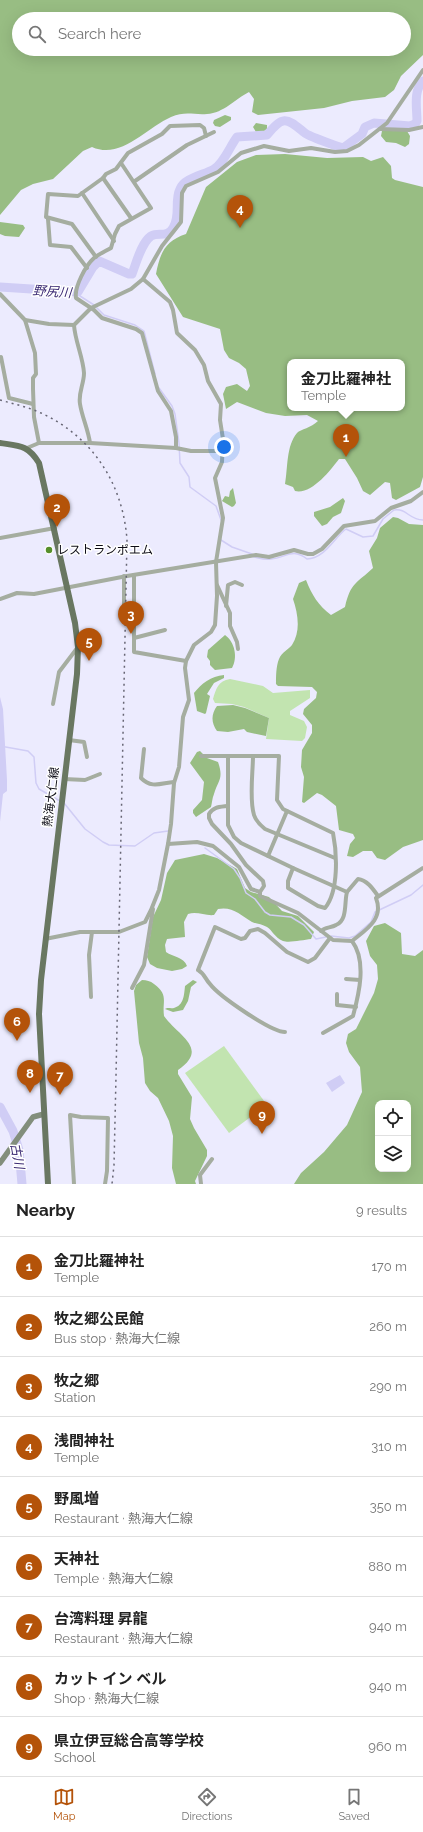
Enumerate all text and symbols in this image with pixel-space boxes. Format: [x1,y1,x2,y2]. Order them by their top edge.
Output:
search box [12,12,411,56]
icon: search [26,23,48,45]
text: Search here [58,25,141,43]
pin: 4 [227,195,253,228]
water label: 野尻川 [32,283,74,300]
popup [287,359,405,411]
text: 金刀比羅神社 [301,370,391,388]
text: Temple [301,388,346,403]
pin: 1 [333,424,359,457]
your location [214,437,234,457]
pin: 2 [44,494,70,527]
place label: レストランポエム [57,543,153,557]
marker: レストランポエム [44,545,54,555]
pin: 3 [118,601,144,634]
pin: 5 [76,628,102,661]
street label: 熱海大仁線 [40,766,62,828]
pin: 6 [4,1008,30,1041]
pin: 8 [17,1060,43,1093]
pin: 7 [47,1062,73,1095]
map controls [375,1100,411,1172]
button: locate [375,1100,411,1136]
pin: 9 [249,1101,275,1134]
button: layers [375,1136,411,1172]
water label: 古川 [8,1142,27,1172]
text: Nearby [16,1200,75,1220]
text: 9 results [356,1203,407,1218]
text: 金刀比羅神社 [54,1252,144,1270]
text: 1 [26,1259,32,1274]
text: 170 m [371,1259,407,1274]
text: Temple [54,1270,99,1285]
text: 牧之郷公民館 [54,1310,144,1328]
text: 2 [25,1319,33,1334]
text: 260 m [369,1319,407,1334]
text: Bus stop · 熱海大仁線 [54,1331,180,1346]
text: 牧之郷 [54,1372,99,1390]
text: 3 [25,1379,33,1394]
text: 290 m [369,1379,407,1394]
text: Station [54,1390,96,1405]
text: 浅間神社 [54,1432,114,1450]
text: 4 [25,1439,33,1454]
text: 310 m [371,1439,407,1454]
text: Temple [54,1450,99,1465]
text: 野風増 [54,1490,99,1508]
text: 5 [25,1499,33,1514]
text: 350 m [370,1499,407,1514]
text: Restaurant · 熱海大仁線 [54,1511,193,1526]
text: 天神社 [54,1550,99,1568]
text: 6 [25,1559,33,1574]
text: 880 m [368,1559,407,1574]
text: Temple · 熱海大仁線 [54,1571,173,1586]
text: 台湾料理 昇龍 [54,1610,148,1628]
text: 7 [25,1619,33,1634]
text: 940 m [369,1619,407,1634]
text: Restaurant · 熱海大仁線 [54,1631,193,1646]
text: カット イン ベル [54,1670,166,1688]
text: 8 [25,1679,33,1694]
text: 940 m [369,1679,407,1694]
text: Shop · 熱海大仁線 [54,1691,159,1706]
text: 県立伊豆総合高等学校 [54,1732,204,1750]
text: 9 [25,1739,33,1754]
text: 960 m [368,1739,407,1754]
text: School [54,1750,96,1765]
tab: Map [53,1786,75,1823]
tab: Directions [182,1786,232,1823]
tab: Saved [338,1786,370,1823]

